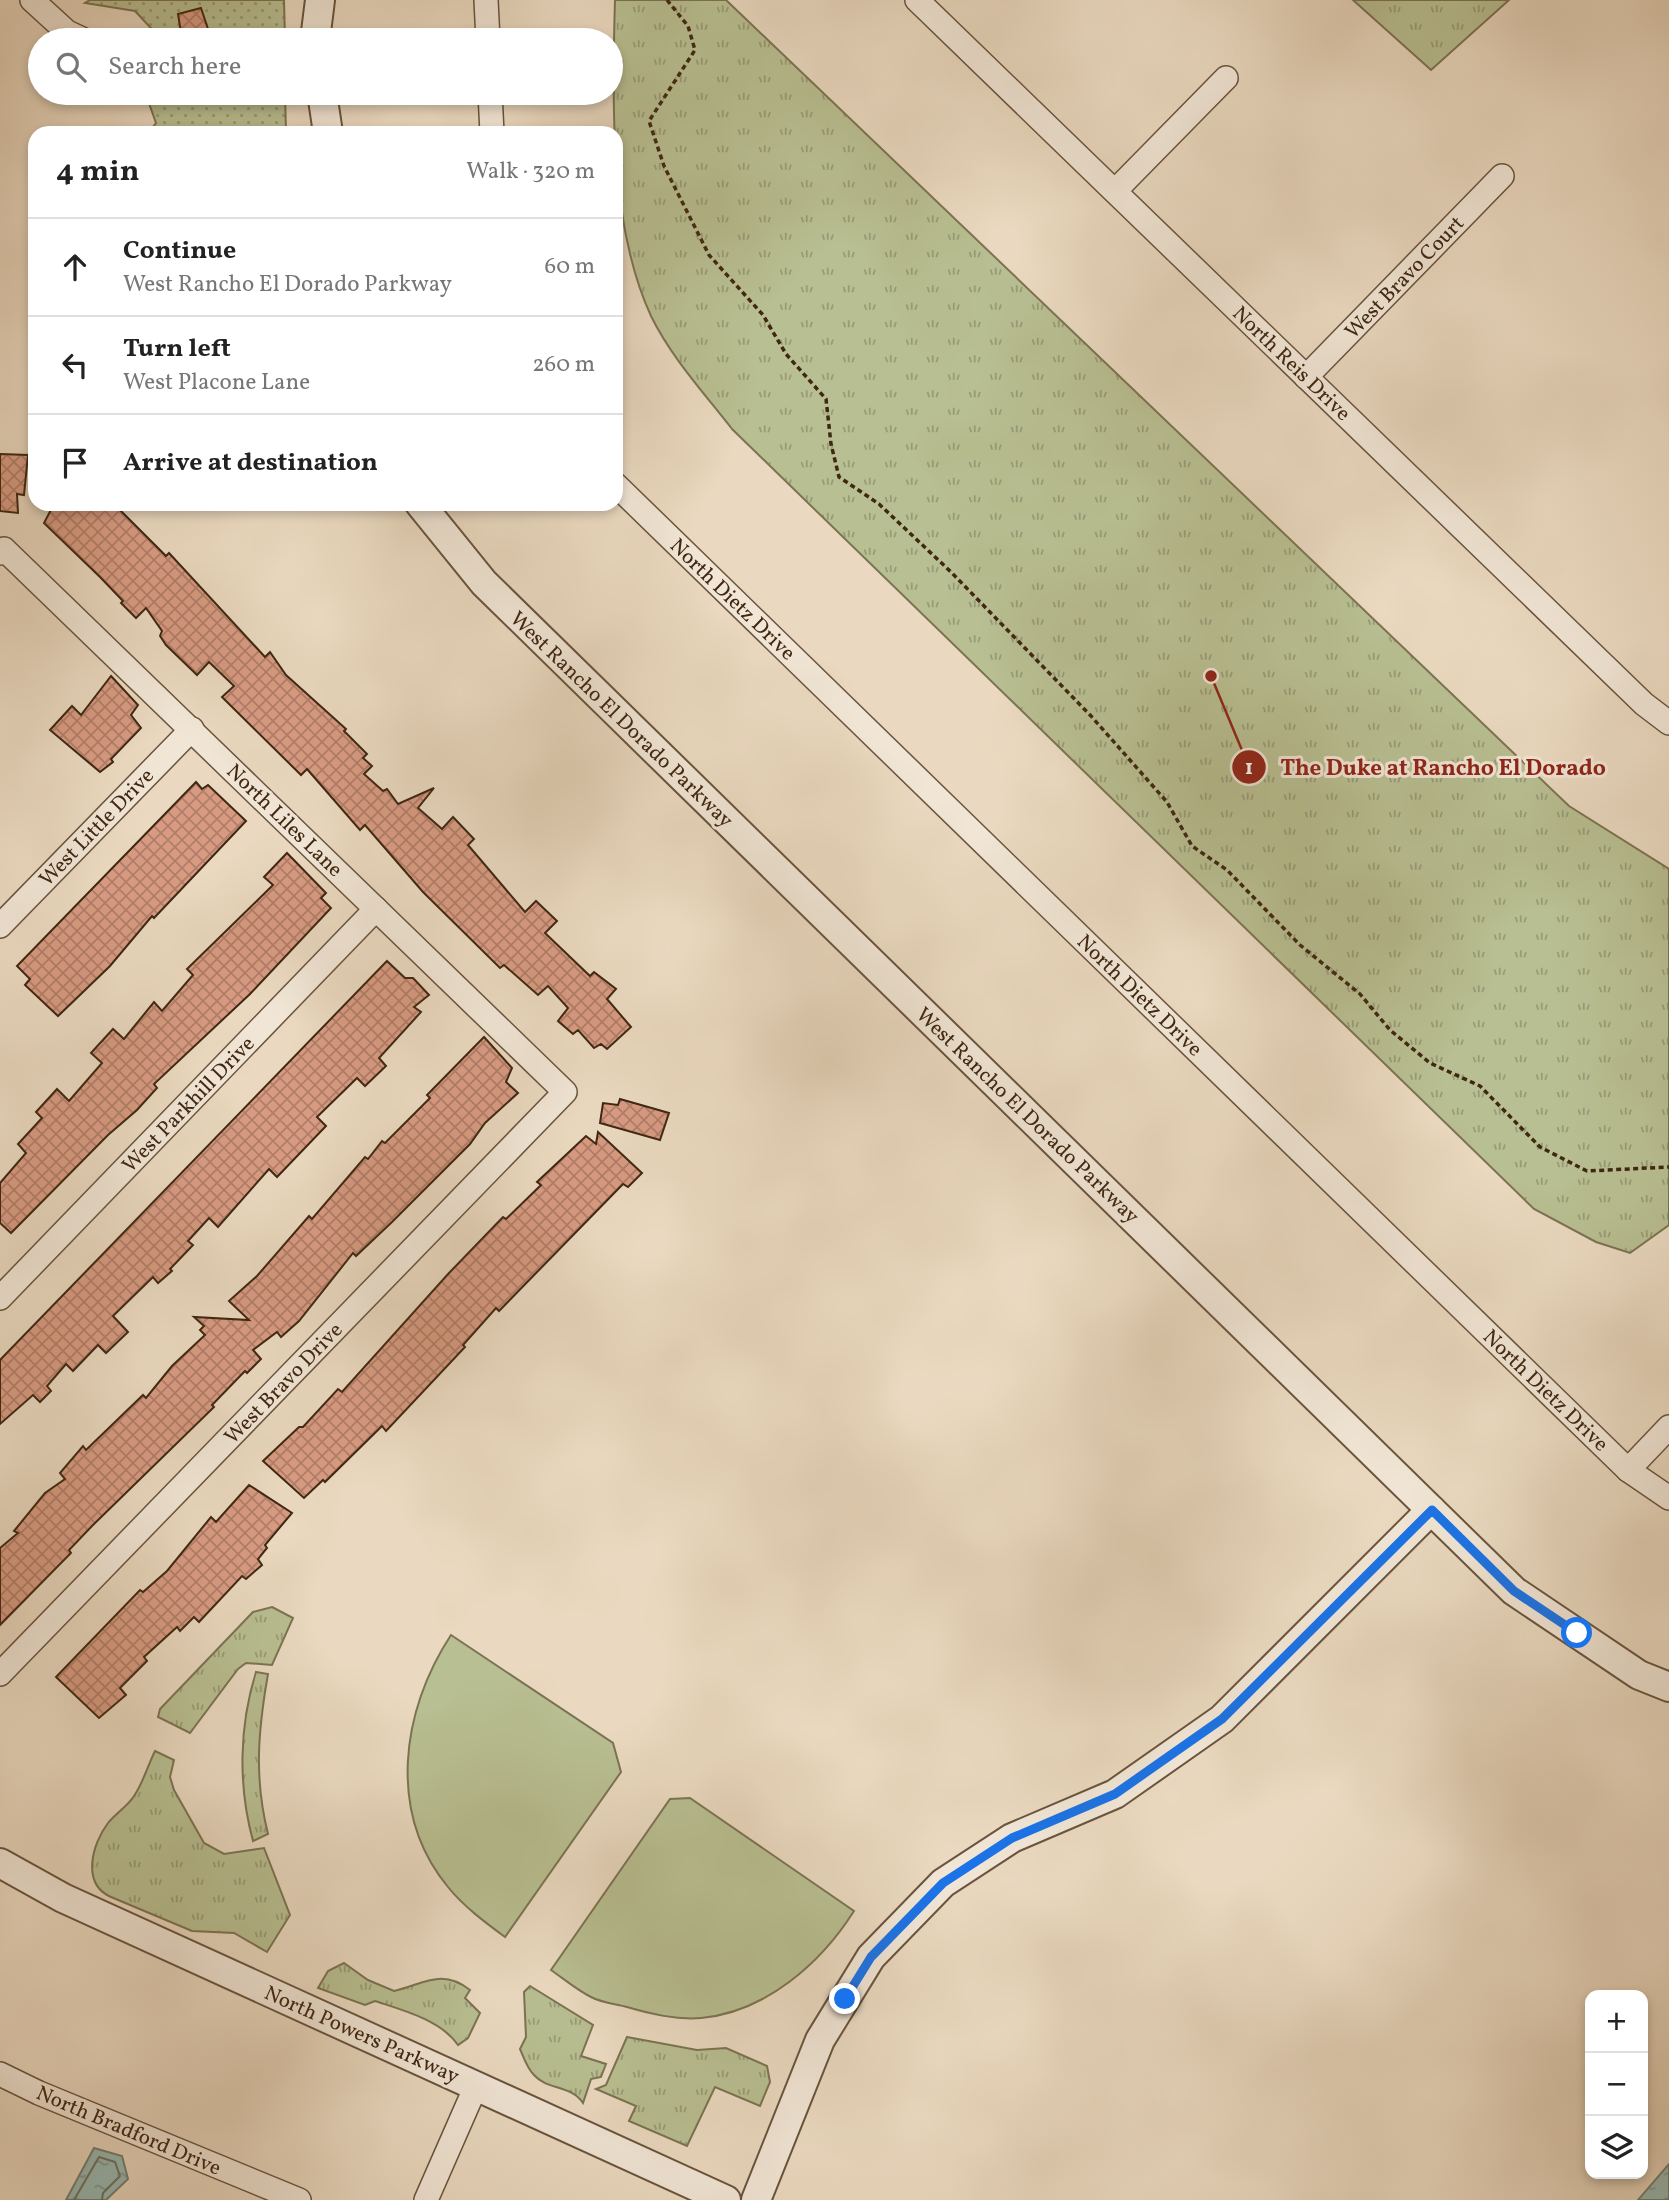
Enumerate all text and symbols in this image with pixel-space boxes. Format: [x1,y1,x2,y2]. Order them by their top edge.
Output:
search box [28,28,623,105]
icon: search [52,48,90,86]
text: Search here [108,49,241,85]
text: 4 min [56,151,140,193]
text: Walk · 320 m [466,156,595,188]
street label: West Bravo Court [1339,210,1471,346]
text: Continue [123,233,236,269]
icon: ahead [56,248,94,286]
text: 60 m [545,251,595,283]
text: West Rancho El Dorado Parkway [123,269,452,301]
street label: North Reis Drive [1225,300,1357,428]
text: Turn left [123,331,231,367]
icon: left [56,346,94,384]
text: 260 m [532,349,595,381]
text: West Placone Lane [123,367,310,399]
icon: arrive [56,444,94,482]
text: Arrive at destination [123,445,378,481]
street label: North Dietz Drive [663,532,801,668]
street label: West Rancho El Dorado Parkway [503,605,740,835]
callout: The Duke at Rancho El Dorado [1232,745,1620,789]
text: The Duke at Rancho El Dorado [1280,753,1606,785]
text: 1 [1245,754,1253,783]
street label: North Liles Lane [219,758,349,884]
street label: West Little Drive [33,762,161,894]
street label: North Dietz Drive [1070,928,1208,1064]
street label: West Rancho El Dorado Parkway [909,1001,1146,1231]
street label: West Parkhill Drive [116,1030,262,1180]
street label: West Bravo Drive [218,1317,350,1451]
street label: North Dietz Drive [1476,1323,1614,1459]
route start [1561,1617,1592,1648]
street label: North Powers Parkway [259,1979,464,2092]
route end [829,1983,860,2014]
map controls [1585,1990,1648,2179]
button: + [1585,1990,1648,2053]
button: − [1585,2053,1648,2116]
street label: North Bradford Drive [31,2079,225,2183]
button: layers [1585,2116,1648,2179]

